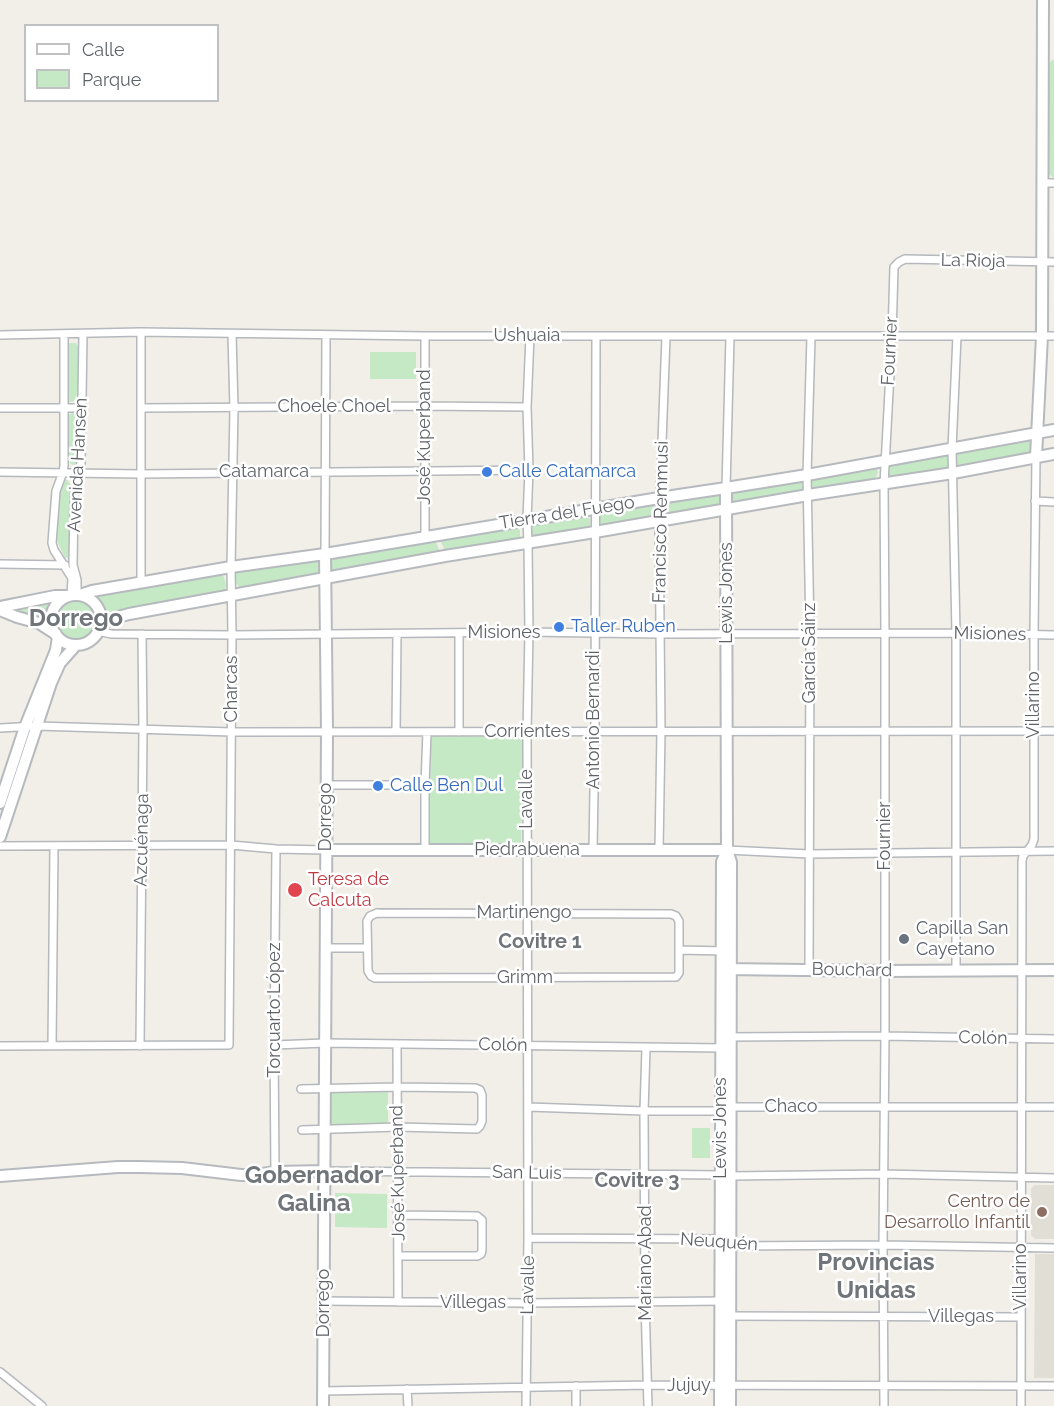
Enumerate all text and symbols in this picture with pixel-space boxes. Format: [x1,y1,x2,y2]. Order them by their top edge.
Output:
legend [24,24,219,102]
text: Calle [82,39,125,60]
text: Parque [82,69,141,90]
street label: La Rioja [940,250,1006,272]
street label: Fournier [877,316,903,386]
street label: Ushuaia [494,325,560,347]
street label: José Kuperband [414,369,436,505]
street label: Choele Choel [277,396,391,418]
street label: Avenida Hansen [64,397,92,533]
street label: Francisco Remmusi [649,441,673,603]
street label: Catamarca [219,461,309,483]
place label: Calle Catamarca [499,461,636,483]
marker: Calle Catamarca [480,465,494,479]
street label: Tierra del Fuego [498,492,636,534]
street label: Lewis Jones [716,542,738,644]
street label: García Sáinz [799,603,821,703]
district label: Dorrego [29,605,123,633]
place label: Taller Ruben [571,616,676,638]
marker: Taller Ruben [552,620,566,634]
street label: Misiones [468,622,540,644]
street label: Misiones [953,623,1027,645]
street label: Antonio Bernardi [583,650,605,790]
street label: Charcas [221,655,243,723]
street label: Villarino [1023,671,1045,739]
street label: Corrientes [484,721,570,743]
street label: Lavalle [516,769,538,829]
place label: Calle Ben Dul [390,775,503,797]
marker: Calle Ben Dul [371,779,385,793]
street label: Dorrego [315,783,337,851]
street label: Azcuénaga [130,793,154,887]
street label: Fournier [874,801,896,871]
street label: Piedrabuena [474,839,580,861]
place label: Teresa de Calcuta [308,869,389,912]
marker: Teresa de Calcuta [286,881,304,899]
street label: Martinengo [476,902,572,924]
place label: Capilla San Cayetano [916,918,1009,960]
district label: Covitre 1 [498,930,582,954]
marker: Capilla San Cayetano [897,932,911,946]
street label: Torcuarto López [264,943,286,1077]
street label: Bouchard [811,958,893,982]
street label: Grimm [497,967,553,989]
street label: Colón [958,1027,1008,1049]
street label: Colón [478,1034,528,1056]
street label: Lewis Jones [710,1077,732,1179]
street label: Chaco [764,1096,818,1118]
street label: José Kuperband [386,1105,410,1241]
district label: Gobernador Galina [245,1162,383,1218]
street label: San Luis [492,1162,562,1184]
district label: Covitre 3 [595,1169,679,1193]
place label: Centro de Desarrollo Infantil [884,1191,1030,1234]
street label: Mariano Abad [635,1205,657,1321]
marker: Centro de Desarrollo Infantil [1035,1205,1049,1219]
street label: Neuquén [679,1229,759,1255]
street label: Villarino [1010,1243,1032,1311]
district label: Provincias Unidas [817,1249,935,1305]
street label: Lavalle [517,1255,539,1315]
street label: Dorrego [313,1269,335,1337]
street label: Villegas [440,1292,506,1314]
street label: Villegas [928,1306,994,1328]
street label: Jujuy [667,1375,711,1397]

